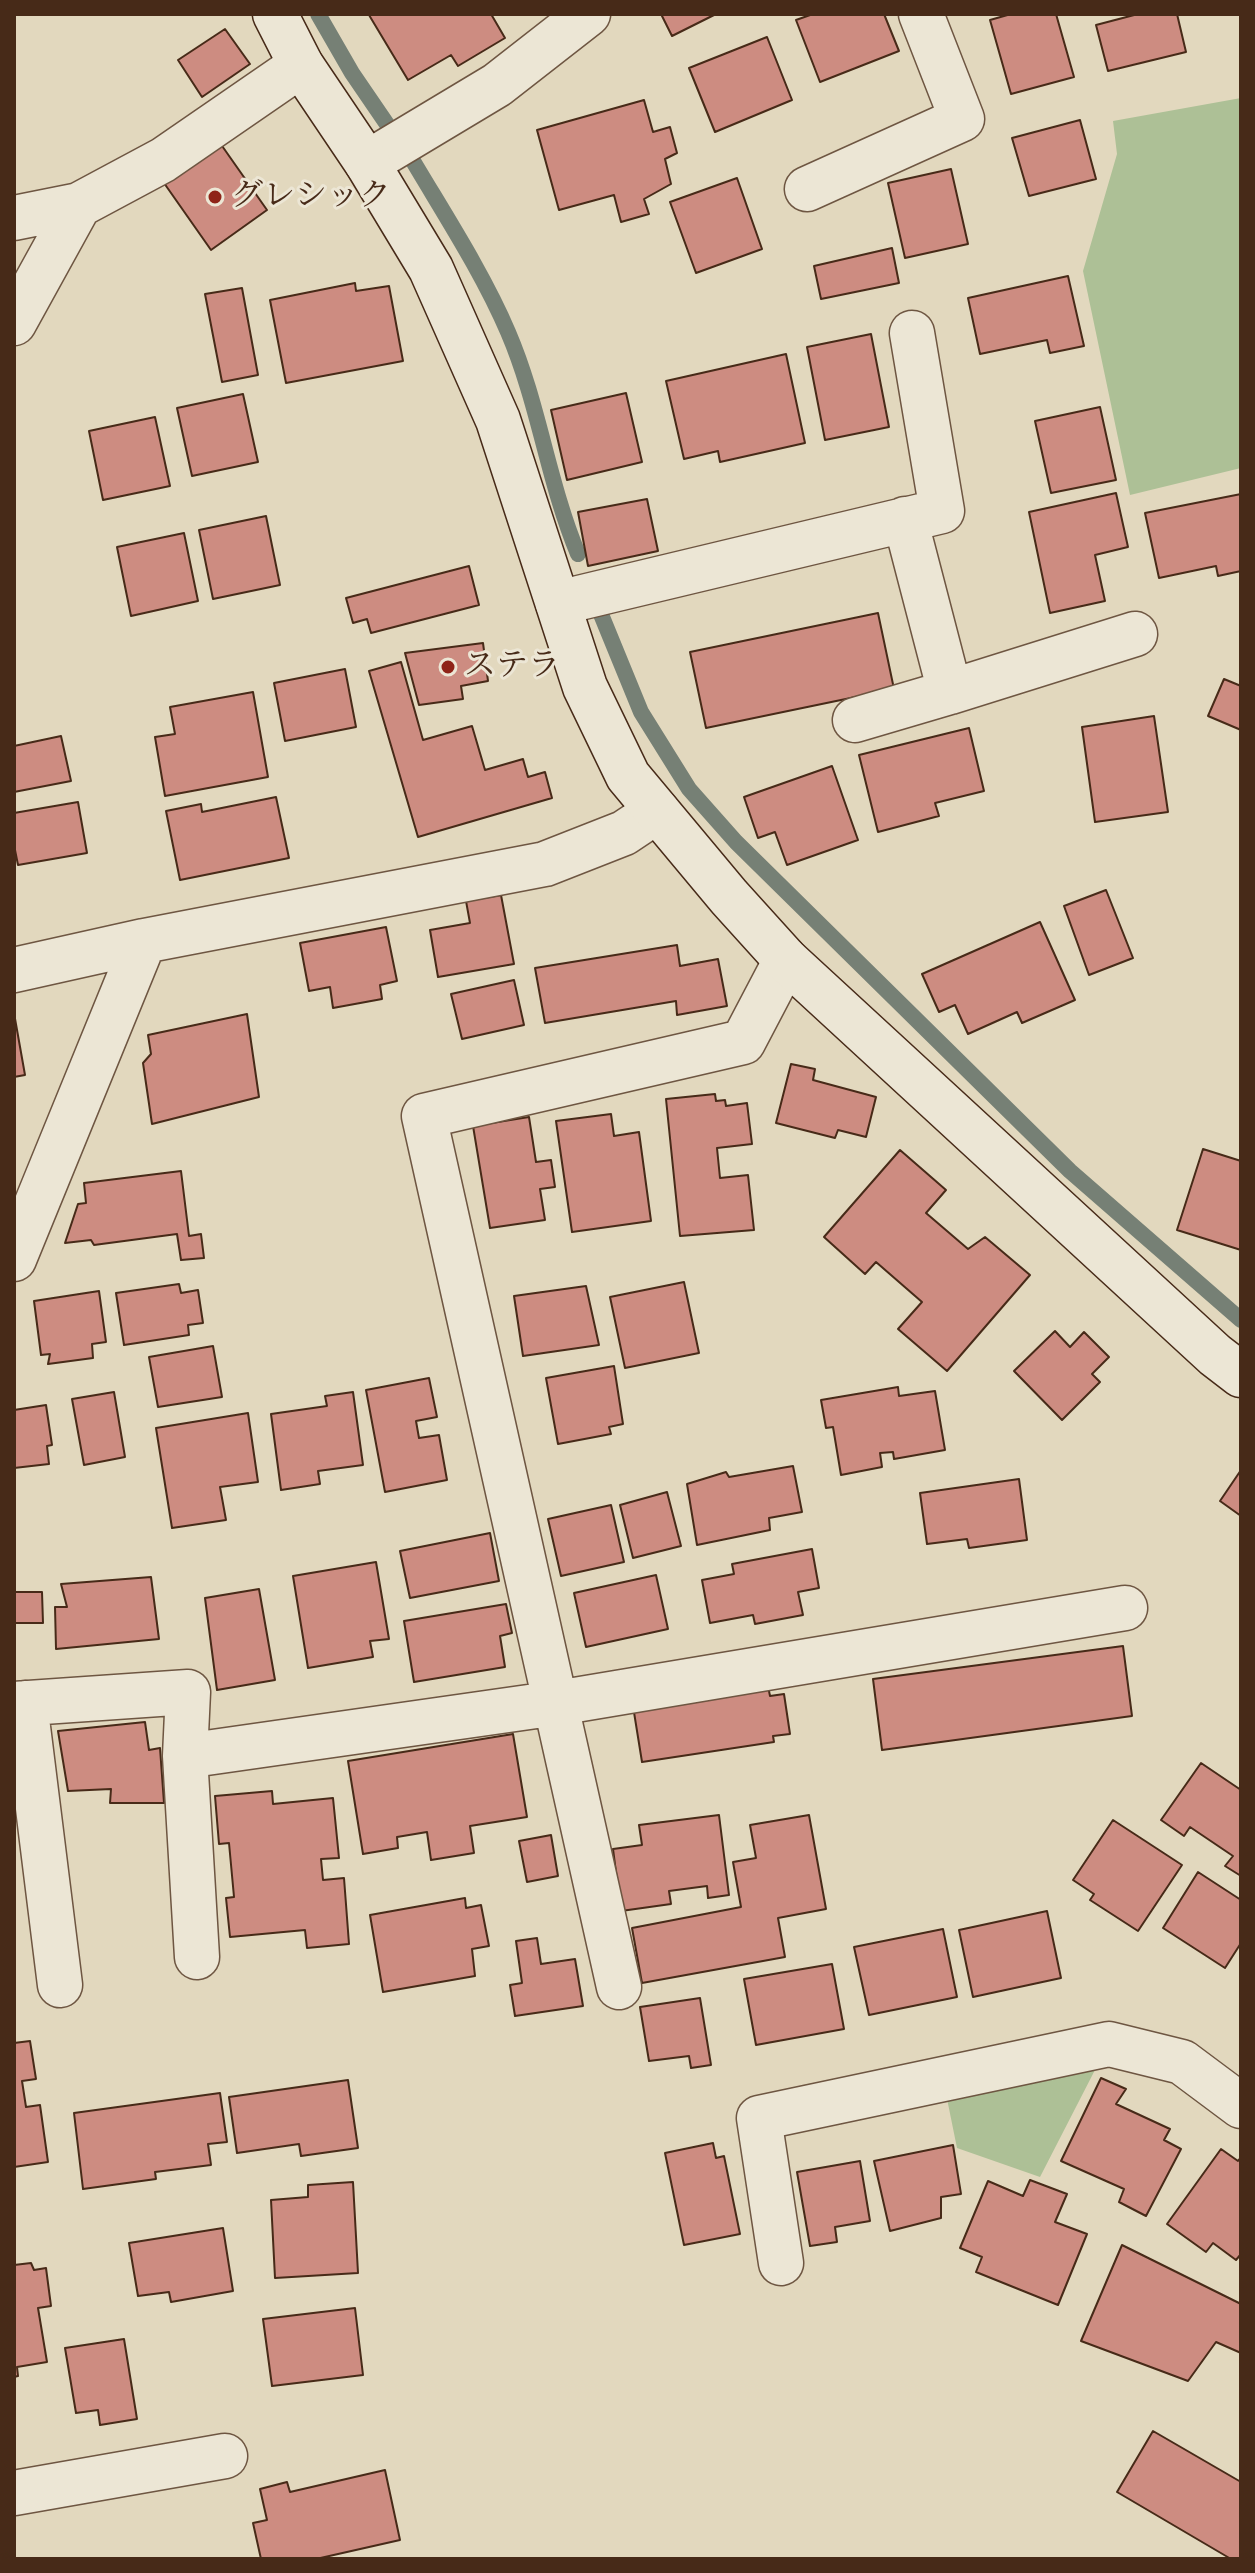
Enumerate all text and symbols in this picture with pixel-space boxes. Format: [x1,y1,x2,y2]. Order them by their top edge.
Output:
place label: グレシック [231,178,391,216]
marker: グレシック [206,188,224,206]
place label: ステラ [464,648,560,686]
marker: ステラ [439,658,457,676]

